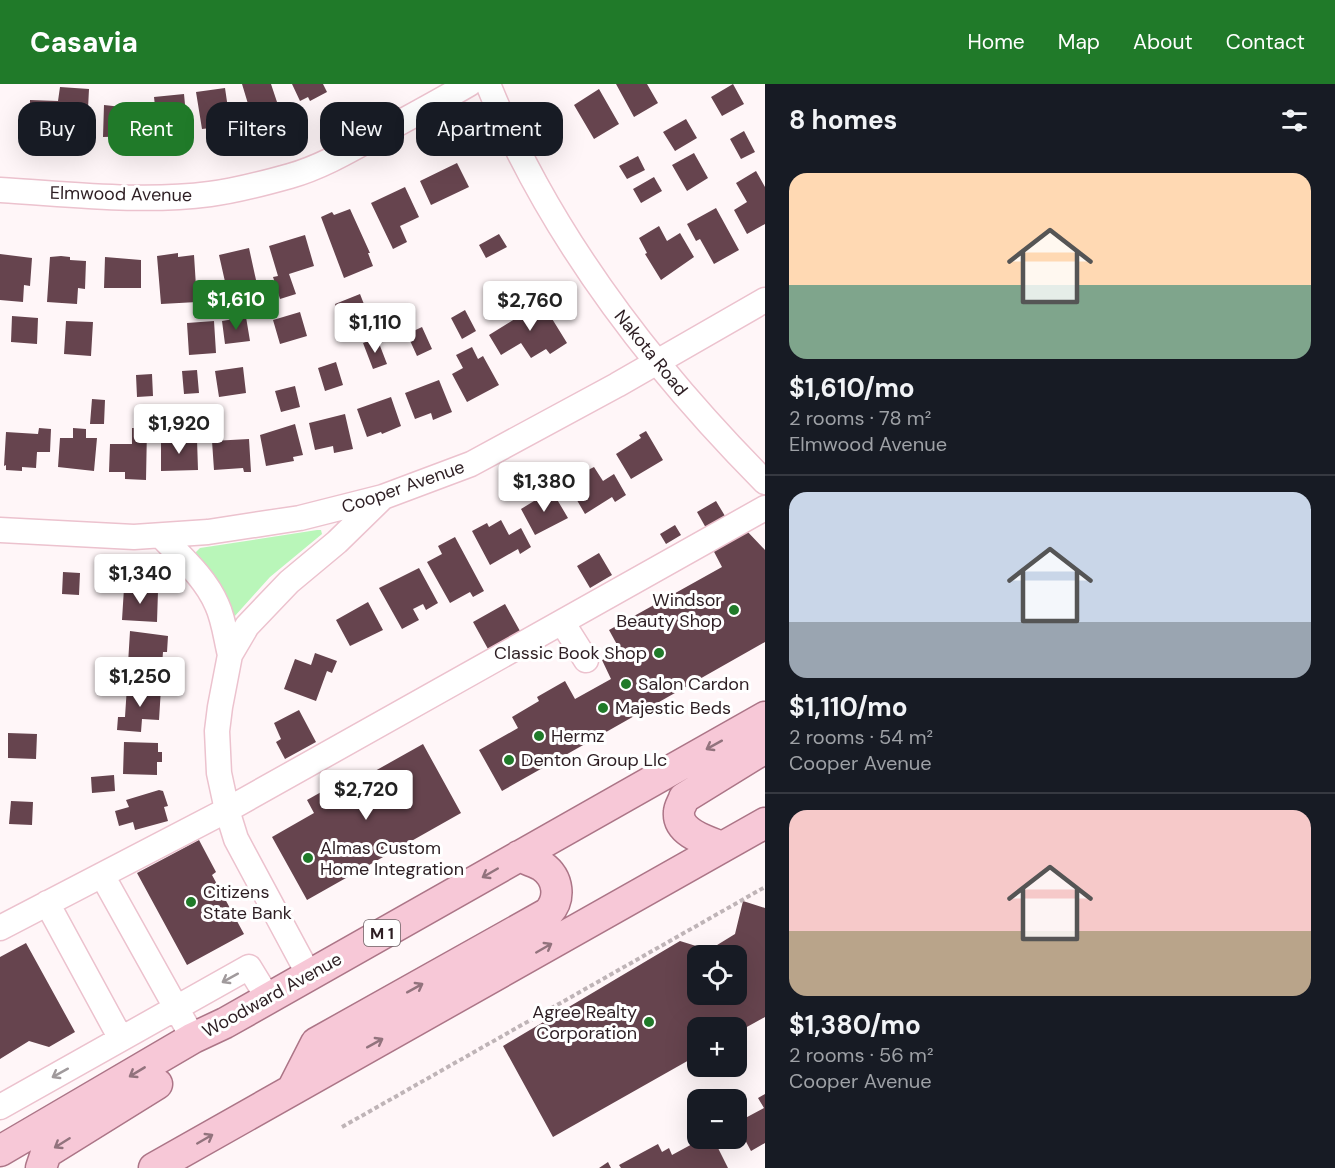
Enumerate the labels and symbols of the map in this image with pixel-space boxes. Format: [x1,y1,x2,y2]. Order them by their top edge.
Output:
street label: Elmwood Avenue [50,181,192,207]
pin: $1,610 [187,280,285,331]
pin: $2,760 [481,281,579,332]
pin: $1,110 [326,303,424,354]
street label: Nakota Road [609,305,693,401]
pin: $1,920 [130,404,228,455]
street label: Cooper Avenue [338,455,468,519]
pin: $1,380 [495,462,593,513]
pin: $1,340 [91,554,189,605]
place label: Windsor Beauty Shop [616,588,722,633]
marker: Windsor Beauty Shop [727,603,741,617]
place label: Classic Book Shop [494,641,647,665]
marker: Classic Book Shop [652,646,666,660]
pin: $1,250 [91,657,189,708]
place label: Salon Cardon [638,672,749,696]
marker: Salon Cardon [619,677,633,691]
place label: Majestic Beds [615,696,731,720]
marker: Majestic Beds [596,701,610,715]
place label: Hermz [551,724,604,748]
marker: Hermz [532,729,546,743]
one-way arrow [706,740,723,752]
place label: Denton Group Llc [521,748,667,772]
marker: Denton Group Llc [502,753,516,767]
pin: $2,720 [317,770,415,821]
place label: Almas Custom Home Integration [320,836,464,881]
marker: Almas Custom Home Integration [301,851,315,865]
one-way arrow [481,867,498,879]
place label: Citizens State Bank [203,880,292,925]
marker: Citizens State Bank [184,895,198,909]
road number: M 1 [364,920,400,946]
one-way arrow [535,942,553,953]
street label: Woodward Avenue [198,947,346,1043]
one-way arrow [222,972,239,984]
one-way arrow [406,982,423,994]
place label: Agree Realty Corporation [532,1000,637,1045]
marker: Agree Realty Corporation [642,1015,656,1029]
one-way arrow [365,1037,383,1048]
one-way arrow [52,1067,69,1079]
one-way arrow [129,1067,146,1079]
one-way arrow [195,1133,213,1144]
one-way arrow [53,1137,70,1150]

